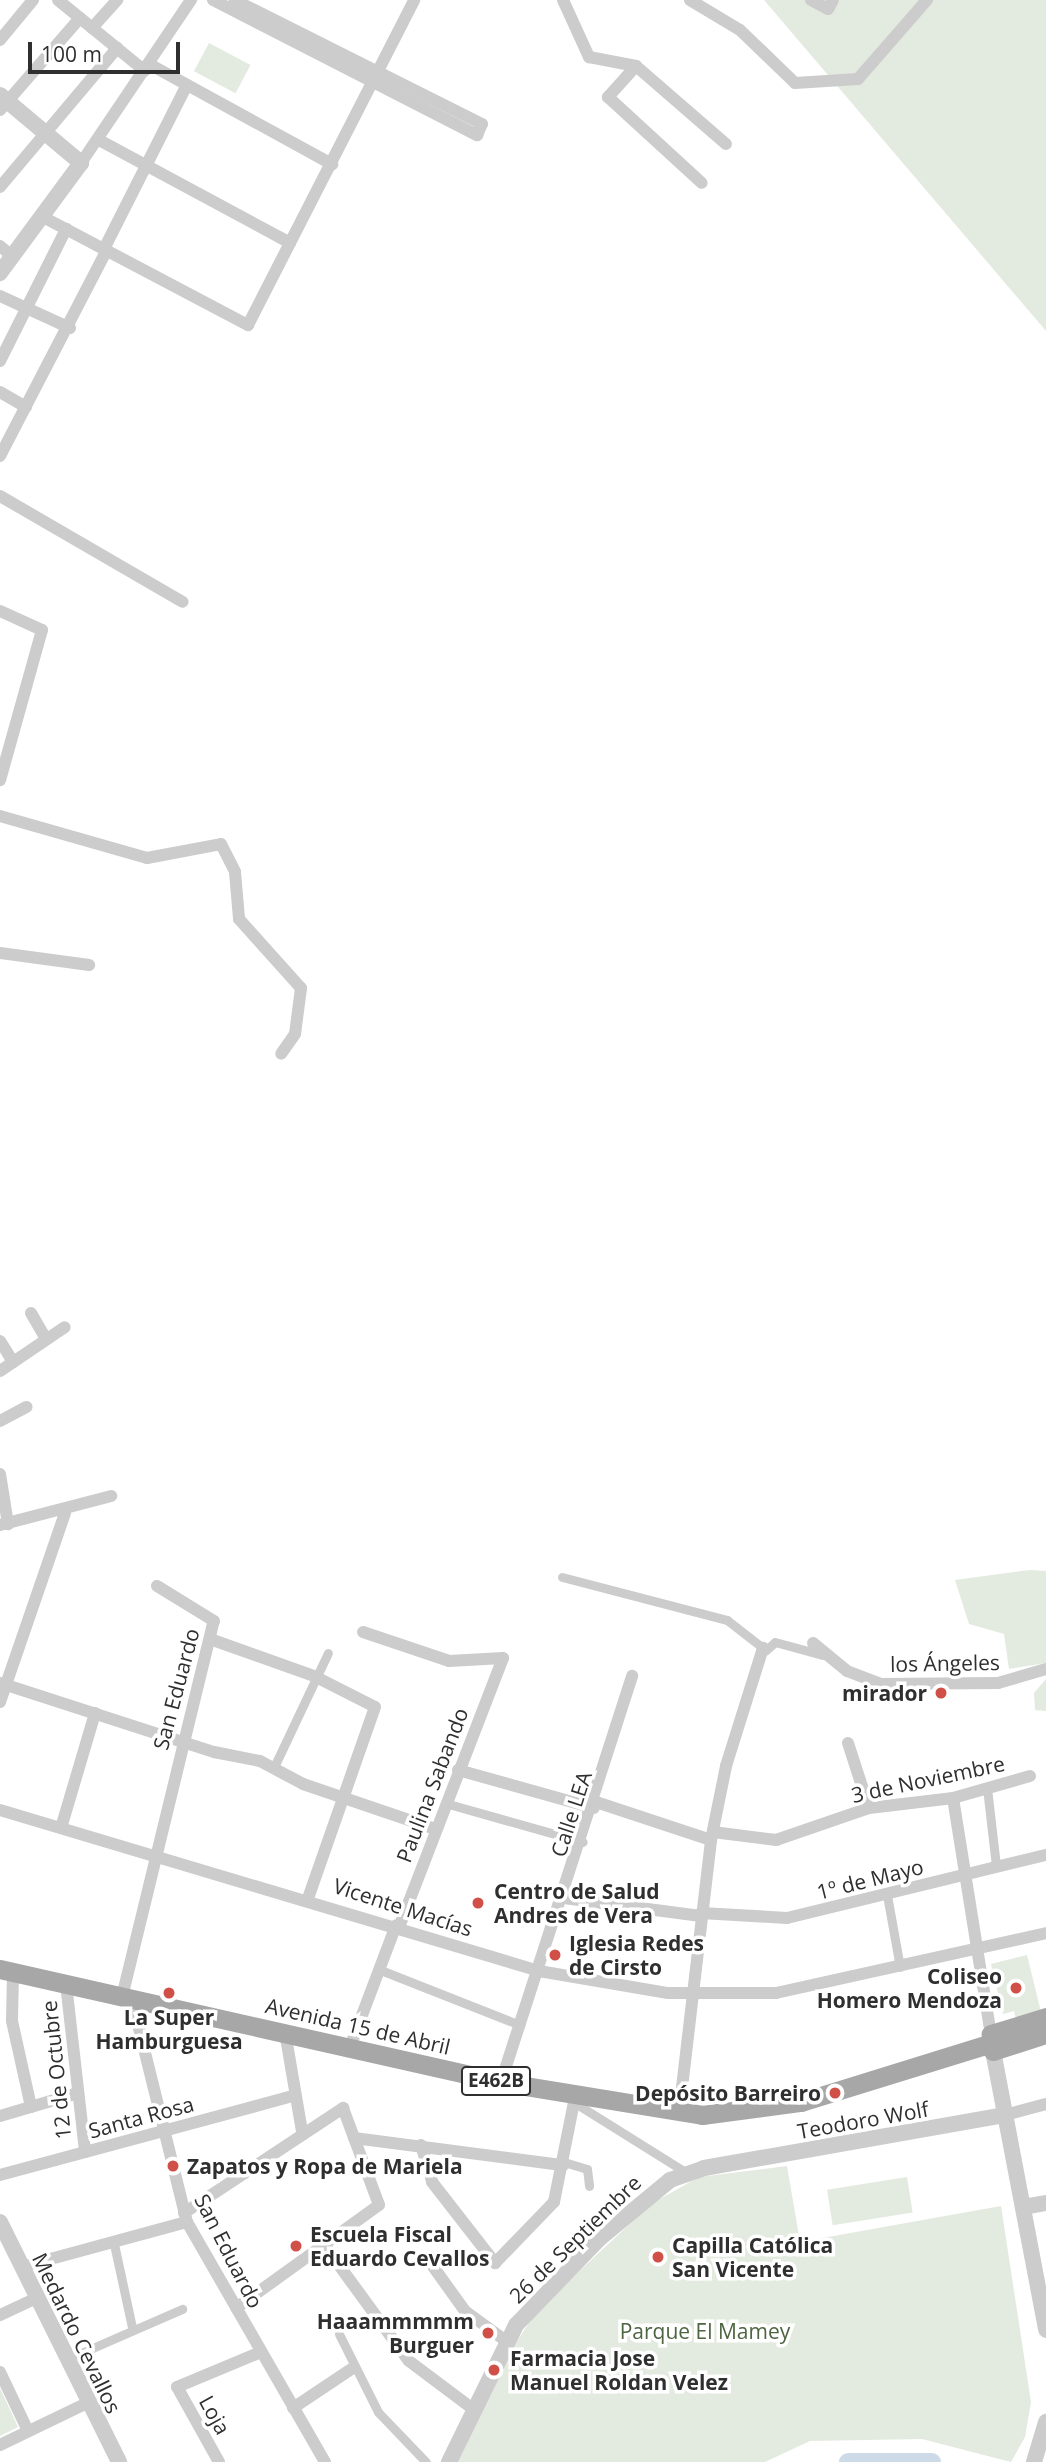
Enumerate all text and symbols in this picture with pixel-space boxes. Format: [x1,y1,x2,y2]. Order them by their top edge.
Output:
scale bar [32,28,184,72]
text: 100 m [41,40,102,68]
street label: San Eduardo [148,1626,204,1752]
street label: los Ángeles [890,1649,1000,1677]
place label: mirador [842,1680,927,1706]
marker: mirador [933,1685,949,1701]
street label: Paulina Sabando [391,1704,473,1866]
street label: 3 de Noviembre [849,1750,1007,1808]
street label: Calle LEA [545,1768,597,1860]
street label: 1º de Mayo [814,1854,926,1904]
street label: Vicente Macías [330,1873,476,1941]
place label: Centro de Salud Andres de Vera [494,1878,660,1928]
marker: Centro de Salud Andres de Vera [468,1893,488,1913]
place label: Iglesia Redes de Cirsto [569,1930,704,1980]
marker: Iglesia Redes de Cirsto [547,1947,563,1963]
place label: Coliseo Homero Mendoza [817,1963,1002,2013]
marker: Coliseo Homero Mendoza [1008,1980,1024,1996]
marker: La Super Hamburguesa [161,1985,177,2001]
street label: Avenida 15 de Abril [263,1993,453,2059]
street label: 12 de Octubre [36,1999,76,2141]
place label: La Super Hamburguesa [95,2004,243,2054]
road number: E462B [461,2066,531,2096]
place label: Depósito Barreiro [635,2080,821,2106]
marker: Depósito Barreiro [827,2085,843,2101]
street label: Santa Rosa [86,2091,196,2143]
street label: Teodoro Wolf [796,2096,930,2144]
place label: Zapatos y Ropa de Mariela [187,2153,463,2179]
marker: Zapatos y Ropa de Mariela [165,2158,181,2174]
street label: 26 de Septiembre [504,2170,646,2308]
street label: San Eduardo [189,2190,269,2312]
place label: Escuela Fiscal Eduardo Cevallos [310,2221,489,2271]
place label: Capilla Católica San Vicente [672,2232,833,2282]
marker: Escuela Fiscal Eduardo Cevallos [288,2238,304,2254]
street label: Medardo Cevallos [27,2249,127,2417]
marker: Capilla Católica San Vicente [650,2249,666,2265]
place label: Haaammmmm Burguer [317,2308,474,2358]
park label: Parque El Mamey [620,2318,790,2344]
marker: Haaammmmm Burguer [480,2325,496,2341]
place label: Farmacia Jose Manuel Roldan Velez [510,2345,728,2395]
marker: Farmacia Jose Manuel Roldan Velez [484,2360,504,2380]
street label: Loja [194,2391,236,2439]

